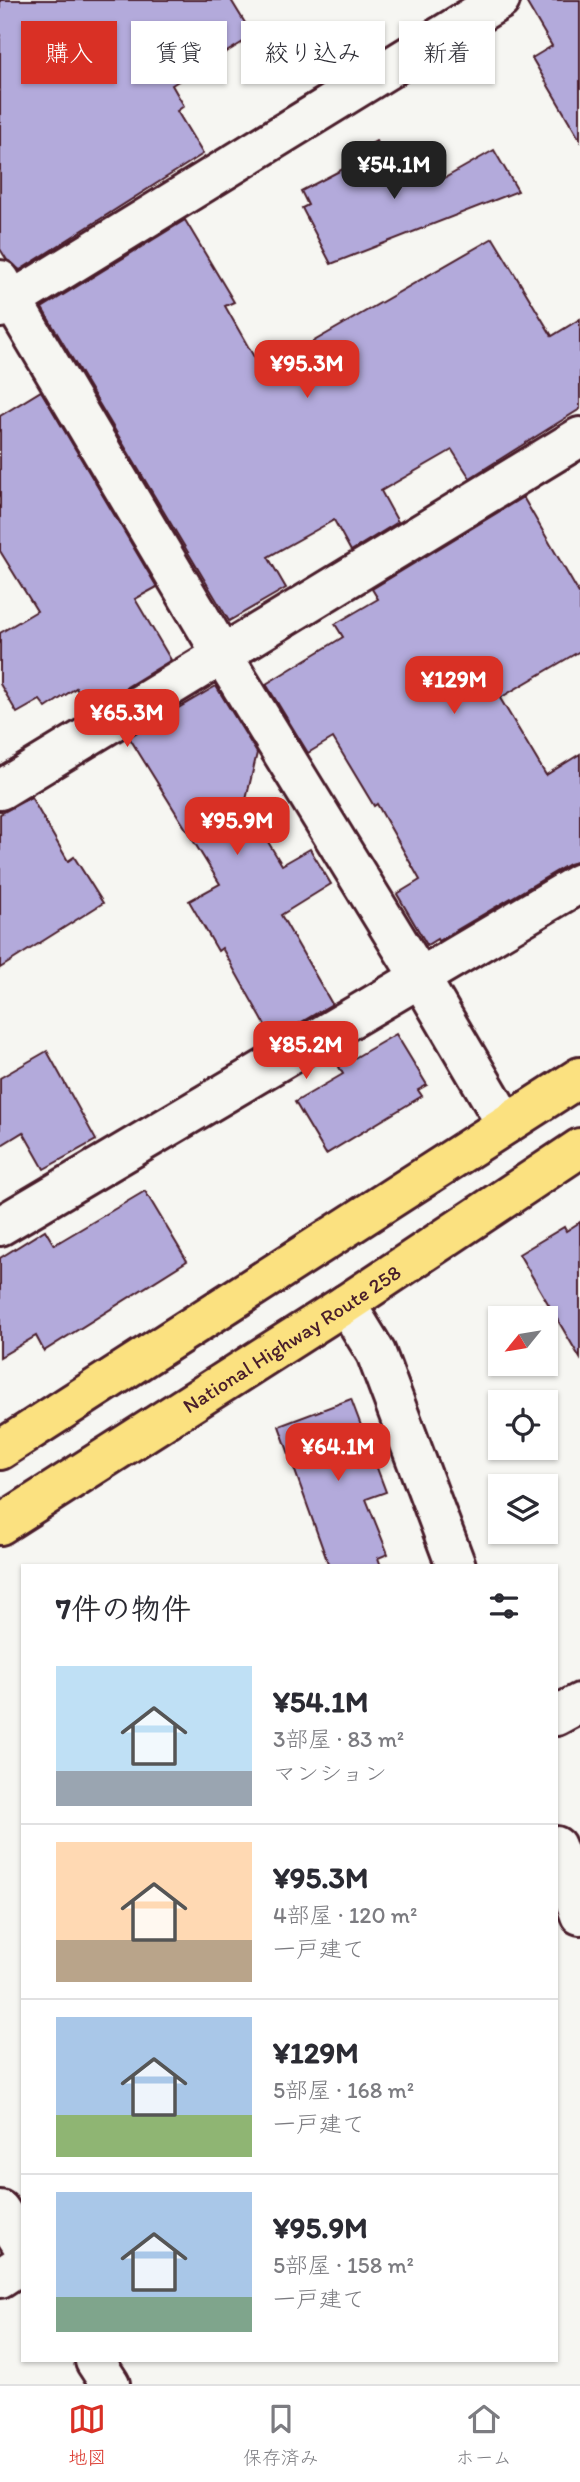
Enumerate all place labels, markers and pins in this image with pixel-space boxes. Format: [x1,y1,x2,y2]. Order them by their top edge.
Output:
pin: ¥54.1M [337,142,451,201]
pin: ¥95.3M [250,340,364,400]
pin: ¥129M [405,656,503,716]
pin: ¥65.3M [70,690,184,749]
pin: ¥95.9M [180,798,294,857]
pin: ¥85.2M [249,1021,363,1081]
pin: ¥64.1M [281,1424,395,1483]

